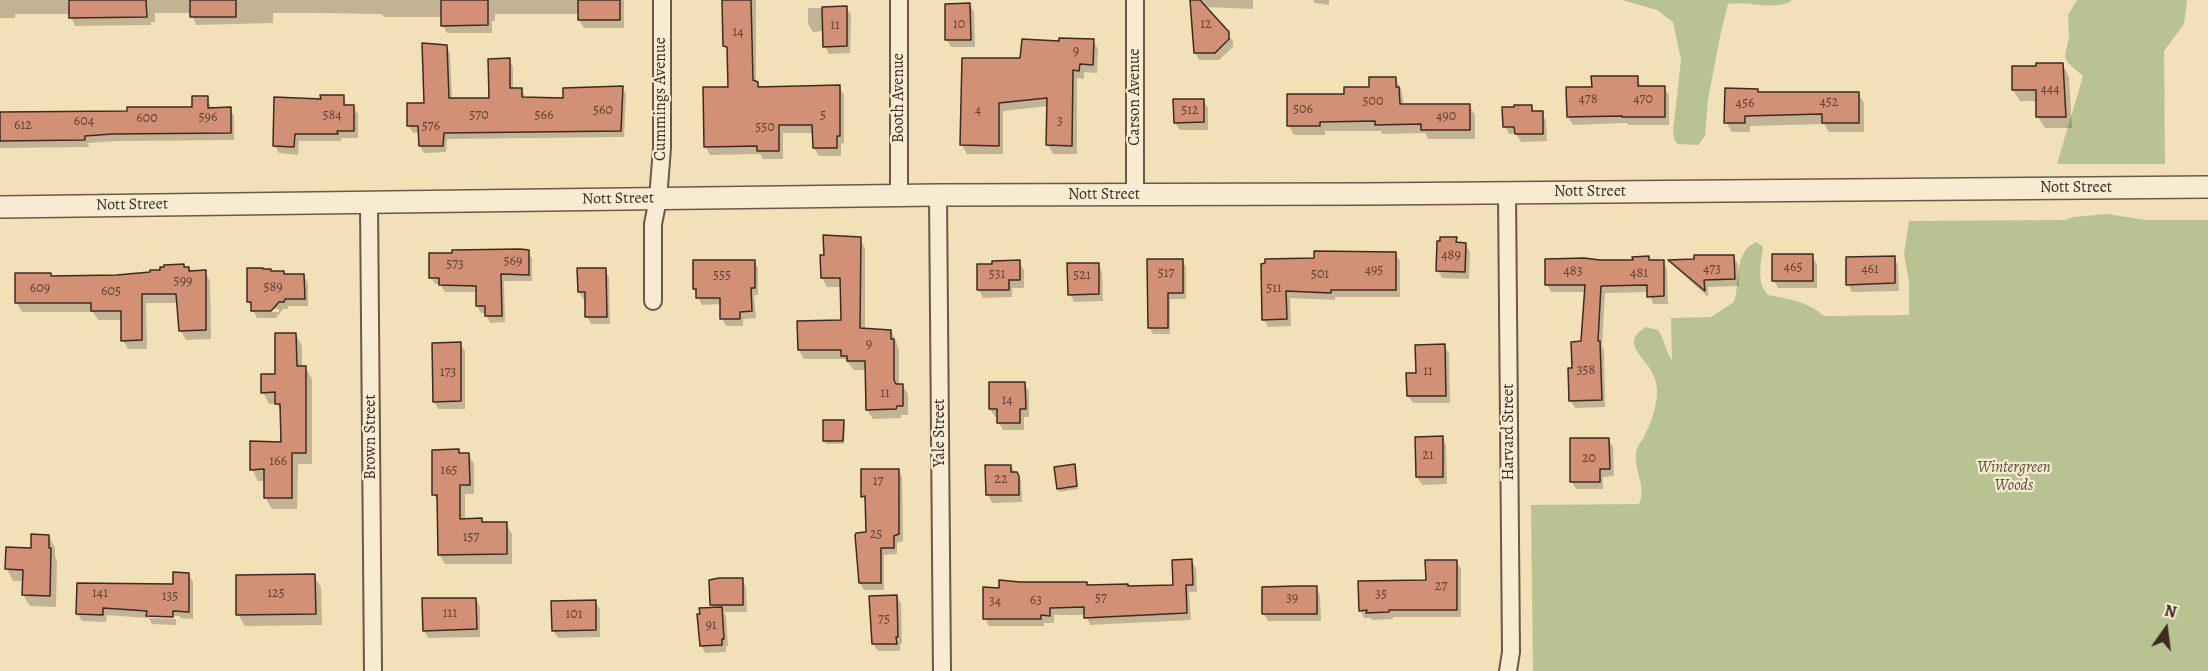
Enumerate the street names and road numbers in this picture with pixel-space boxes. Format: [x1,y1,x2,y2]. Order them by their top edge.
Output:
street label: Cummings Avenue [651,37,671,161]
street label: Carson Avenue [1125,48,1145,146]
street label: Booth Avenue [889,53,909,143]
street label: Nott Street [2040,178,2112,198]
street label: Nott Street [1554,182,1626,202]
street label: Nott Street [1068,185,1140,205]
street label: Nott Street [582,189,654,209]
street label: Nott Street [96,195,168,215]
street label: Harvard Street [1499,384,1519,480]
street label: Brown Street [361,394,381,480]
street label: Yale Street [930,399,950,467]

